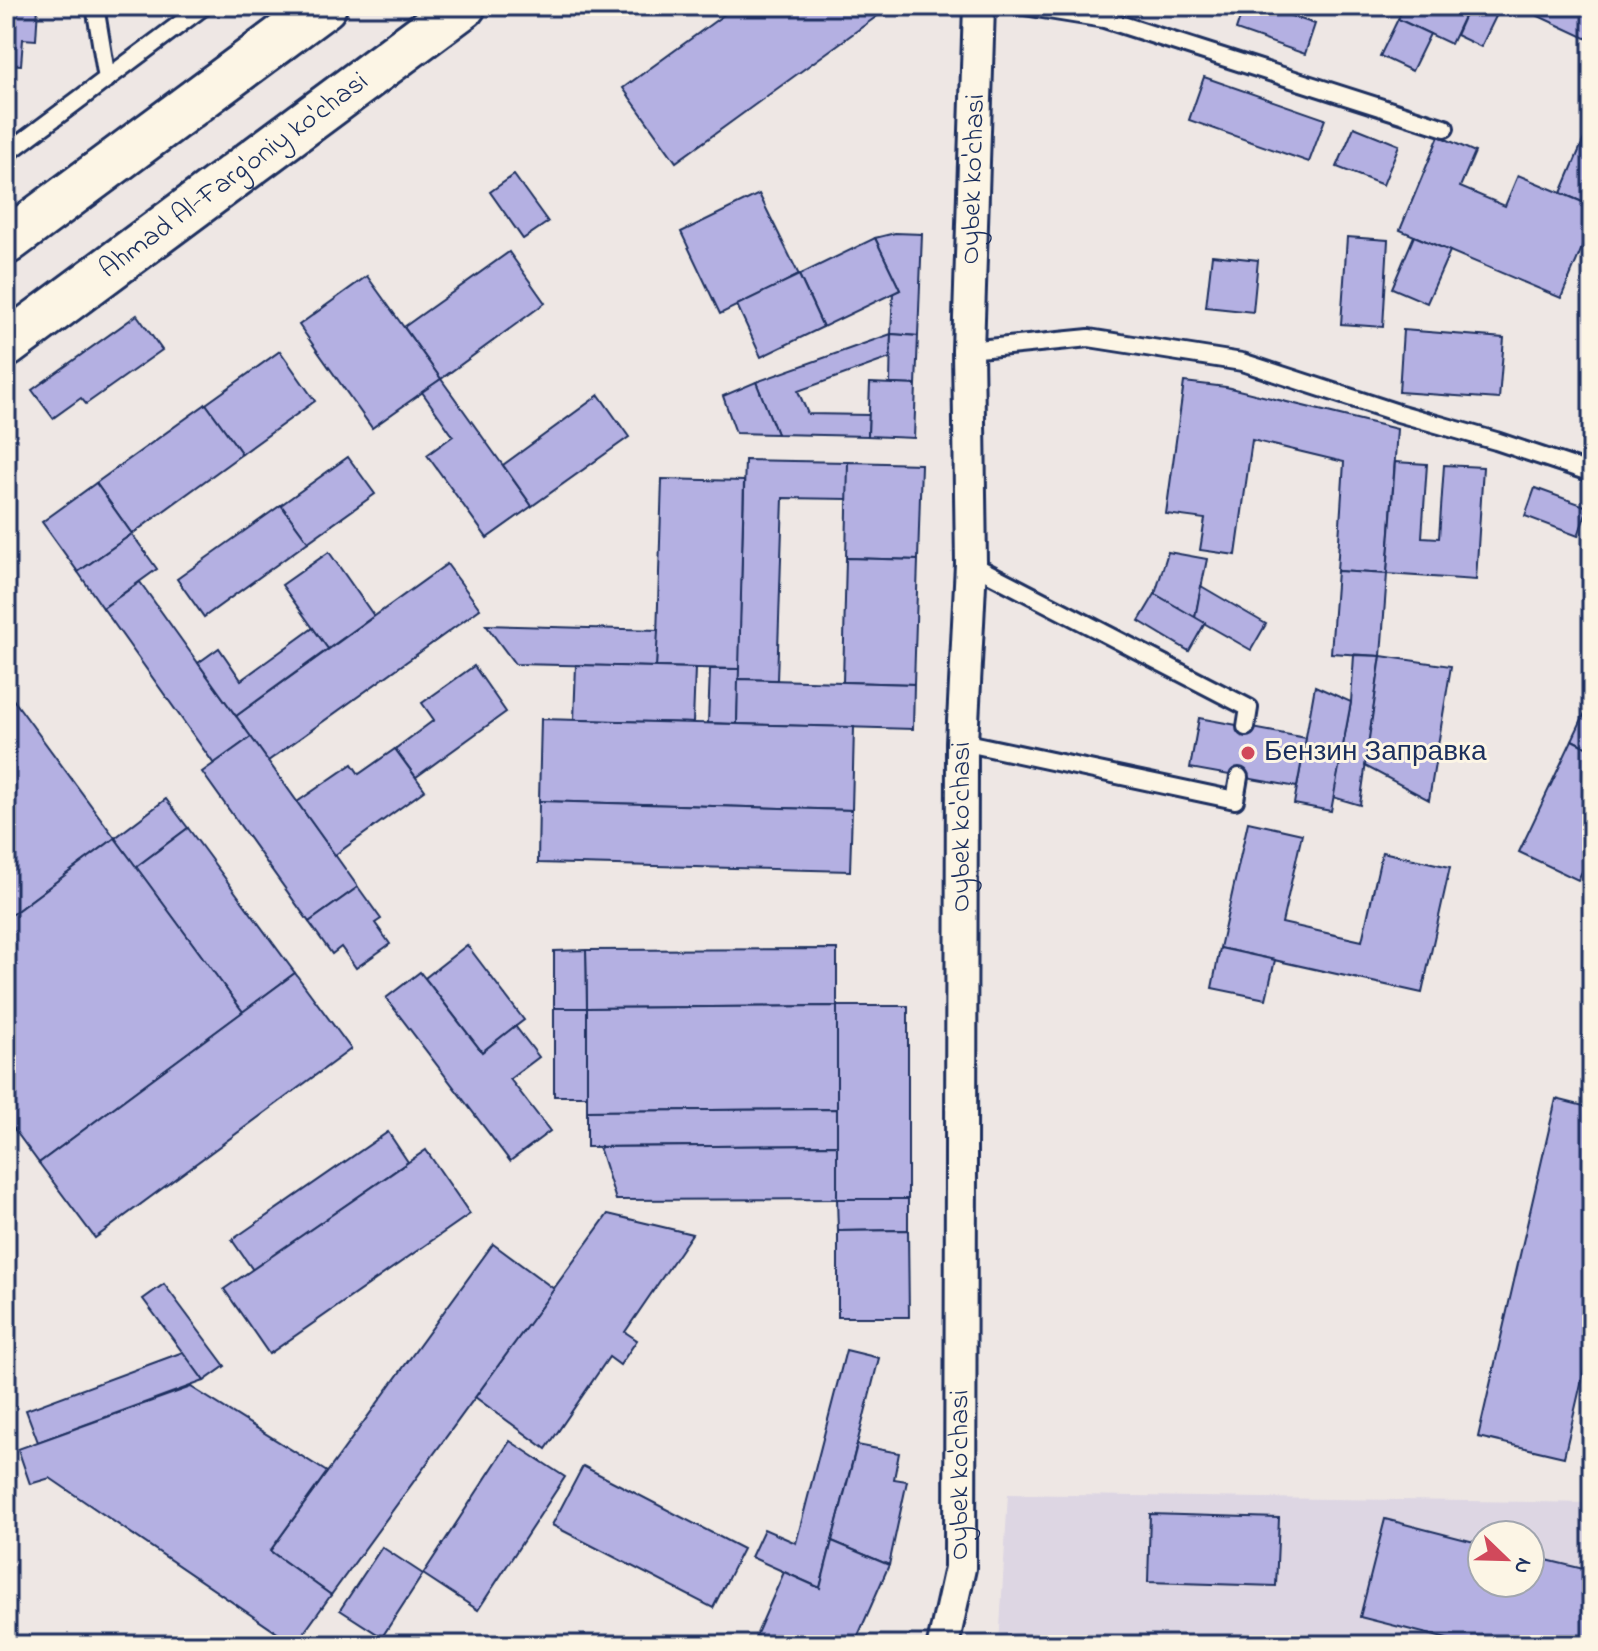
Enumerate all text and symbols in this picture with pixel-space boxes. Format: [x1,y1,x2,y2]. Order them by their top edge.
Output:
street label: Ahmad Al-Farg'oniy ko'chasi [91,62,377,289]
street label: Oybek ko'chasi [950,93,997,265]
place label: Бензин Заправка [1264,733,1487,774]
street label: Oybek ko'chasi [941,742,983,912]
marker: Бензин Заправка [1239,744,1257,762]
street label: Oybek ko'chasi [940,1390,981,1560]
north arrow [1466,1519,1546,1599]
text: N [1504,1553,1539,1579]

